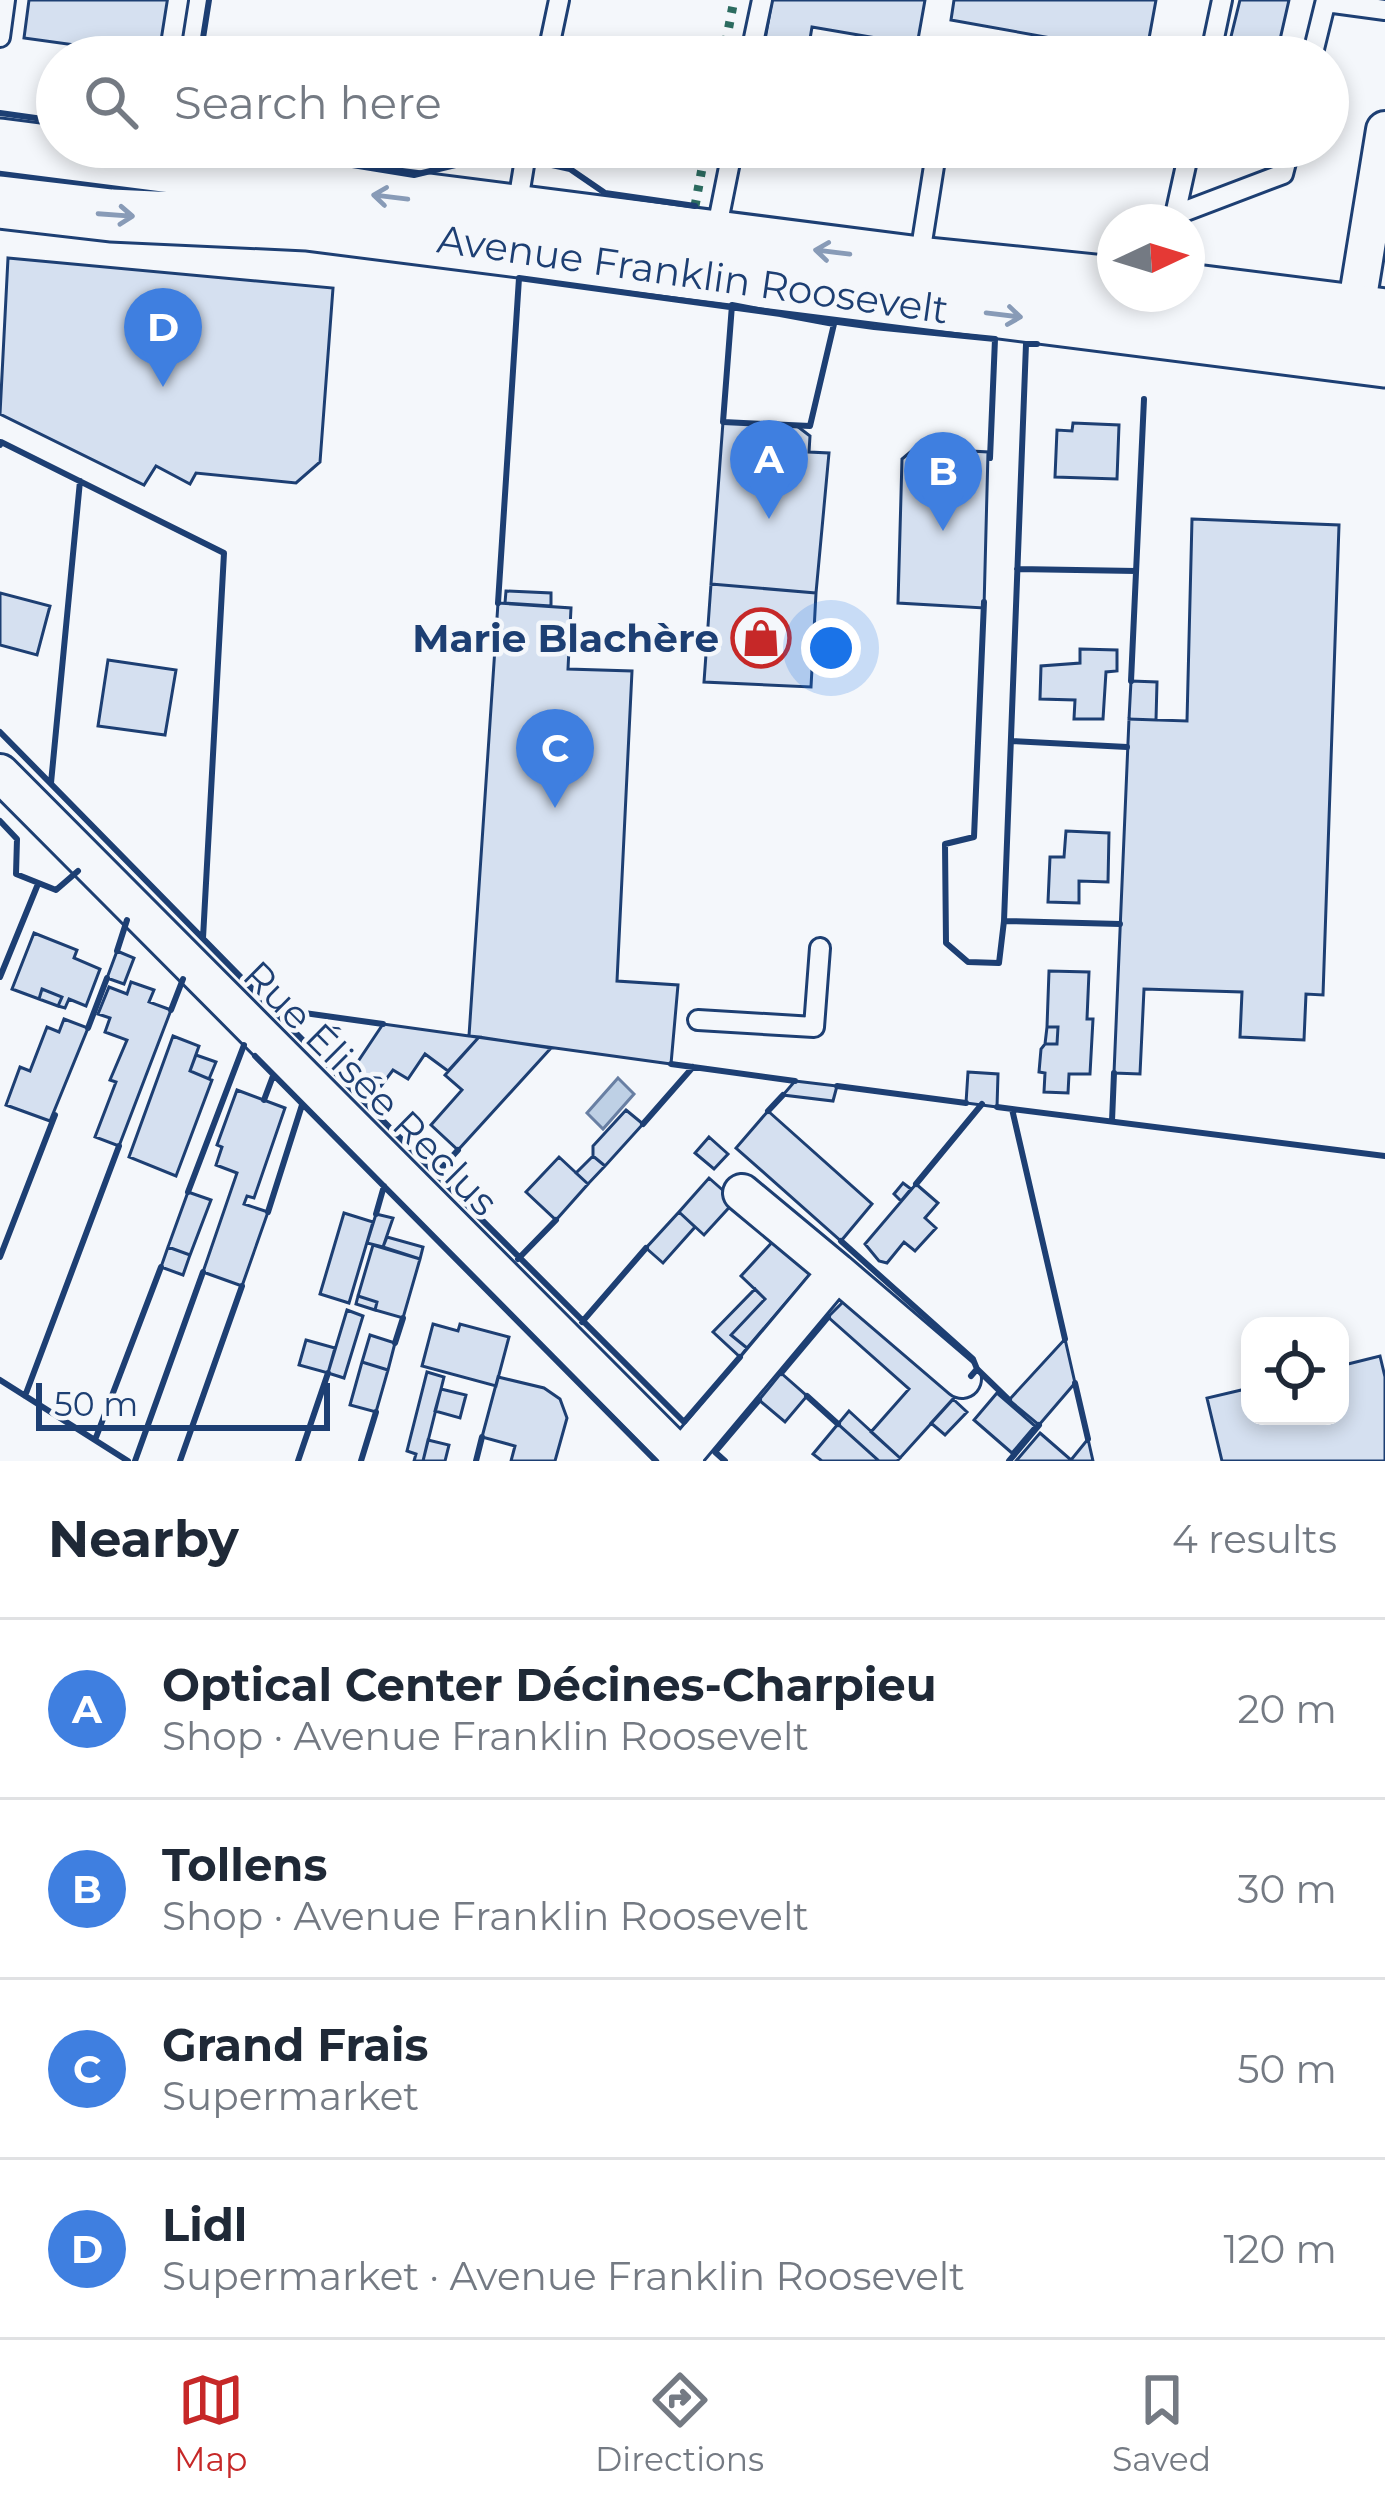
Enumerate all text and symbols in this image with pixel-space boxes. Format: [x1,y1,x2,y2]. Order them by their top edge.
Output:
search box [36,36,1349,168]
icon: search [78,69,144,135]
text: Search here [174,75,442,130]
one-way arrow [372,185,411,208]
one-way arrow [96,203,135,226]
north arrow [1097,204,1205,312]
street label: Avenue Franklin Roosevelt [434,214,952,334]
one-way arrow [813,240,852,262]
pin: D [124,288,202,387]
one-way arrow [984,305,1023,327]
pin: A [730,420,808,519]
pin: B [904,432,982,531]
shop icon: Marie Blachère [730,607,792,669]
place label: Marie Blachère [412,614,719,662]
your location [801,618,861,678]
pin: C [516,709,594,808]
street label: Rue Élisée Reclus [234,951,508,1225]
map controls [1241,1317,1349,1425]
button: locate [1241,1317,1349,1425]
scale bar [36,1377,330,1430]
text: 50 m [54,1384,138,1424]
text: Nearby [48,1508,239,1570]
text: 4 results [1172,1515,1337,1563]
text: Optical Center Décines-Charpieu [162,1657,937,1712]
text: A [72,1685,102,1733]
text: 20 m [1238,1685,1337,1733]
text: Shop · Avenue Franklin Roosevelt [162,1712,809,1760]
text: Tollens [162,1837,327,1892]
text: B [72,1865,102,1913]
text: 30 m [1238,1865,1337,1913]
text: Shop · Avenue Franklin Roosevelt [162,1892,809,1940]
text: Grand Frais [162,2017,428,2072]
text: C [73,2045,101,2093]
text: 50 m [1238,2045,1337,2093]
text: Supermarket [162,2072,419,2120]
text: Lidl [162,2197,247,2252]
text: D [71,2225,103,2273]
text: 120 m [1223,2225,1337,2273]
text: Supermarket · Avenue Franklin Roosevelt [162,2252,965,2300]
tab: Map [174,2367,247,2479]
tab: Directions [595,2367,764,2479]
tab: Saved [1112,2367,1211,2479]

